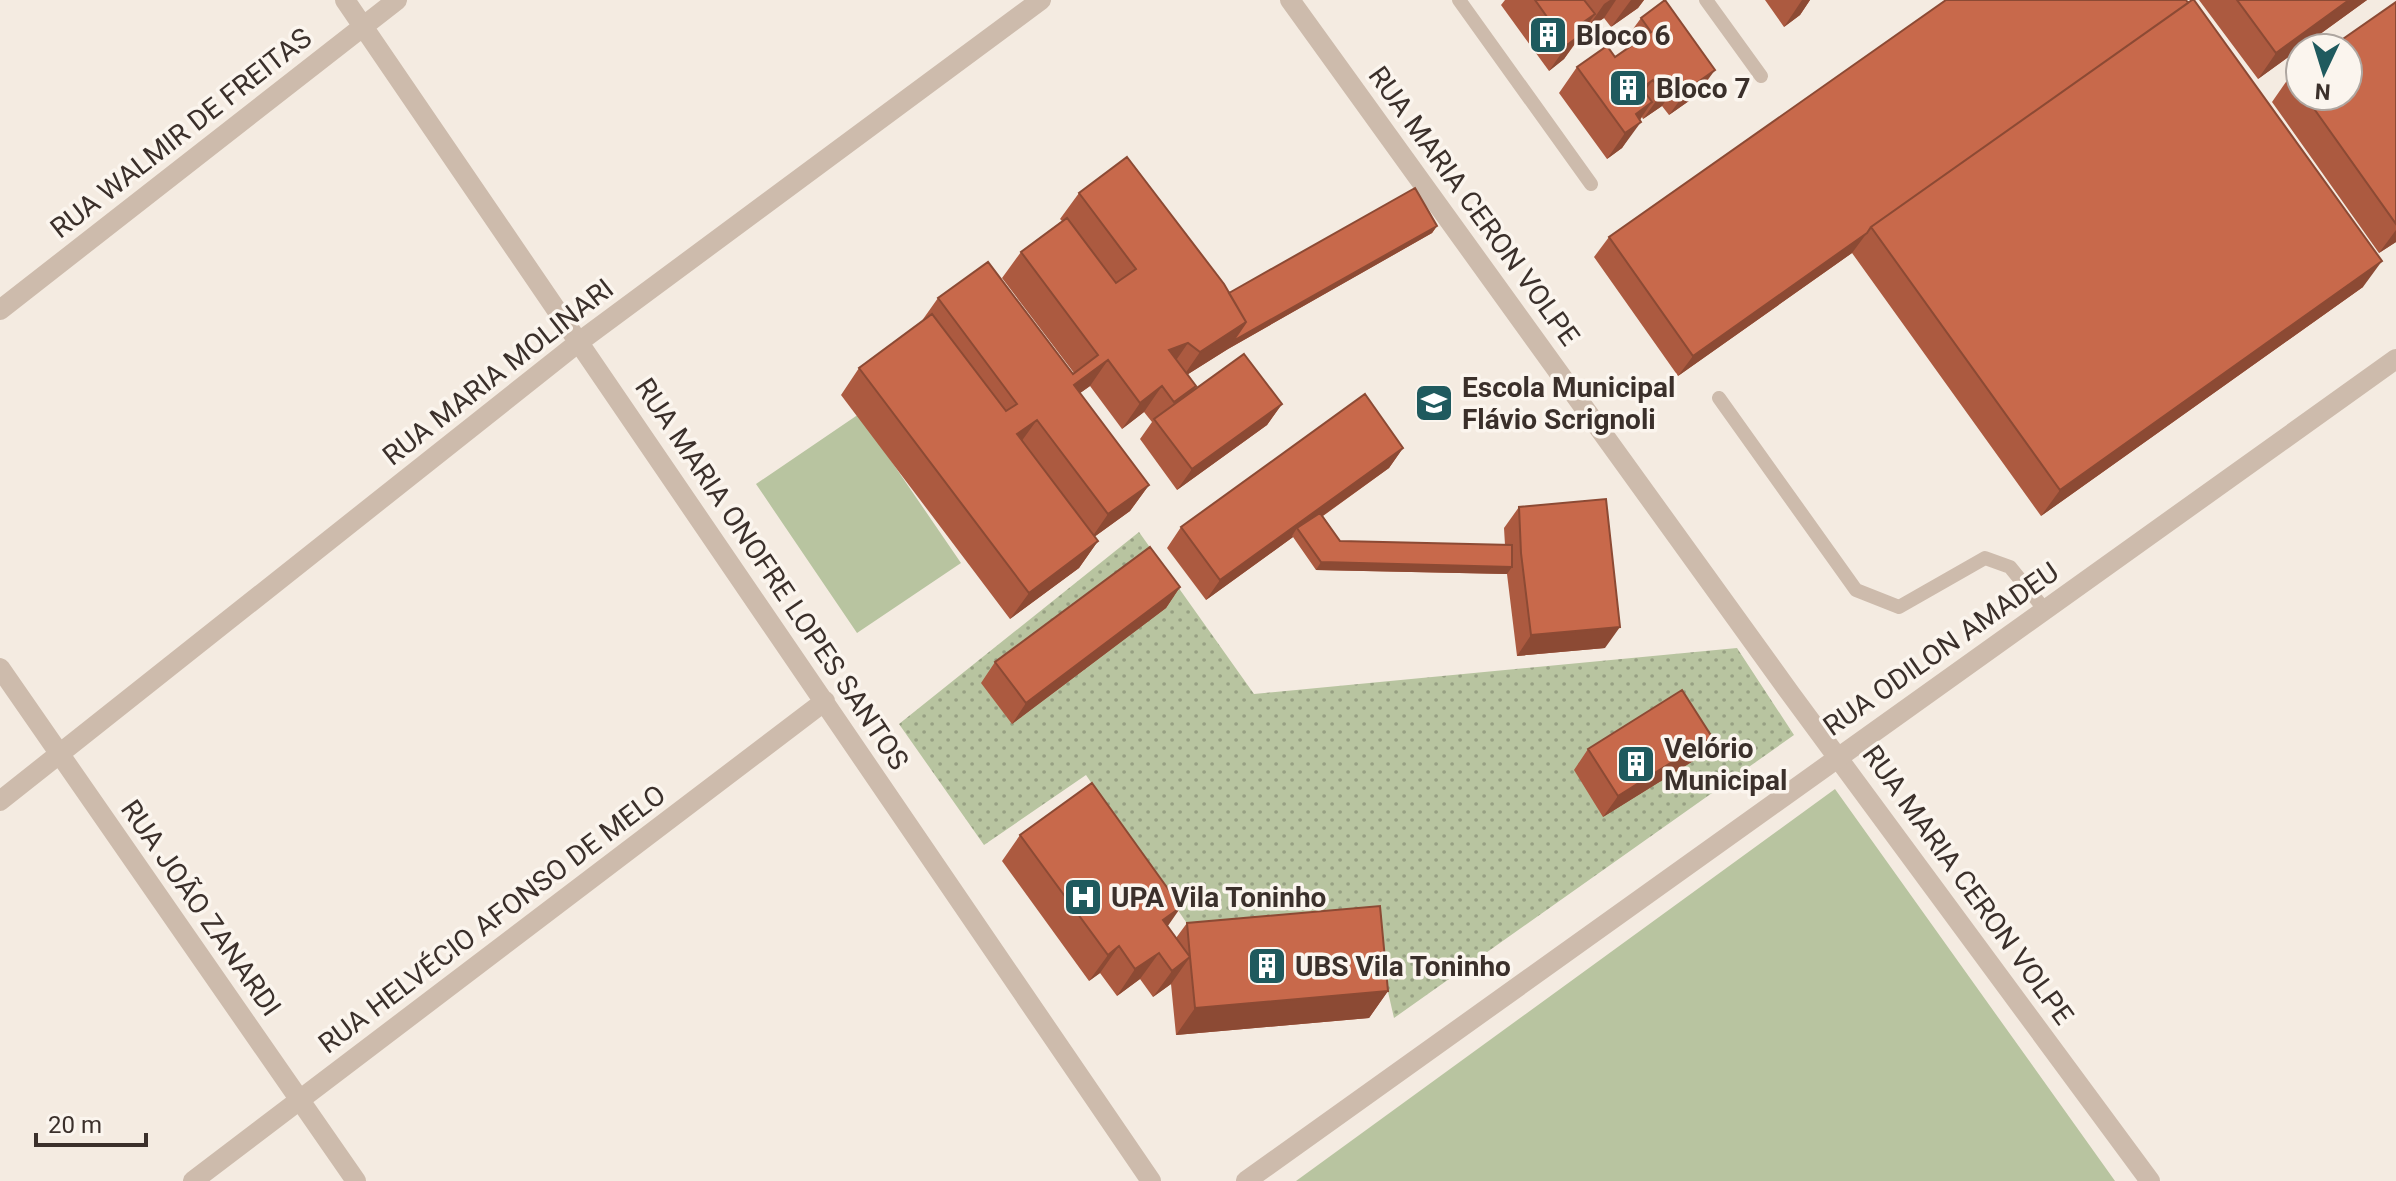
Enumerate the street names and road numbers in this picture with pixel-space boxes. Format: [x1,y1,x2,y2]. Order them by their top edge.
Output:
street label: RUA WALMIR DE FREITAS [44,21,318,245]
street label: RUA MARIA CERON VOLPE [1362,60,1586,352]
street label: RUA MARIA MOLINARI [376,272,620,472]
street label: RUA MARIA ONOFRE LOPES SANTOS [628,372,916,776]
street label: RUA ODILON AMADEU [1817,555,2065,743]
street label: RUA MARIA CERON VOLPE [1856,739,2080,1031]
street label: RUA HELVÉCIO AFONSO DE MELO [312,778,672,1060]
street label: RUA JOÃO ZANARDI [114,794,288,1022]

